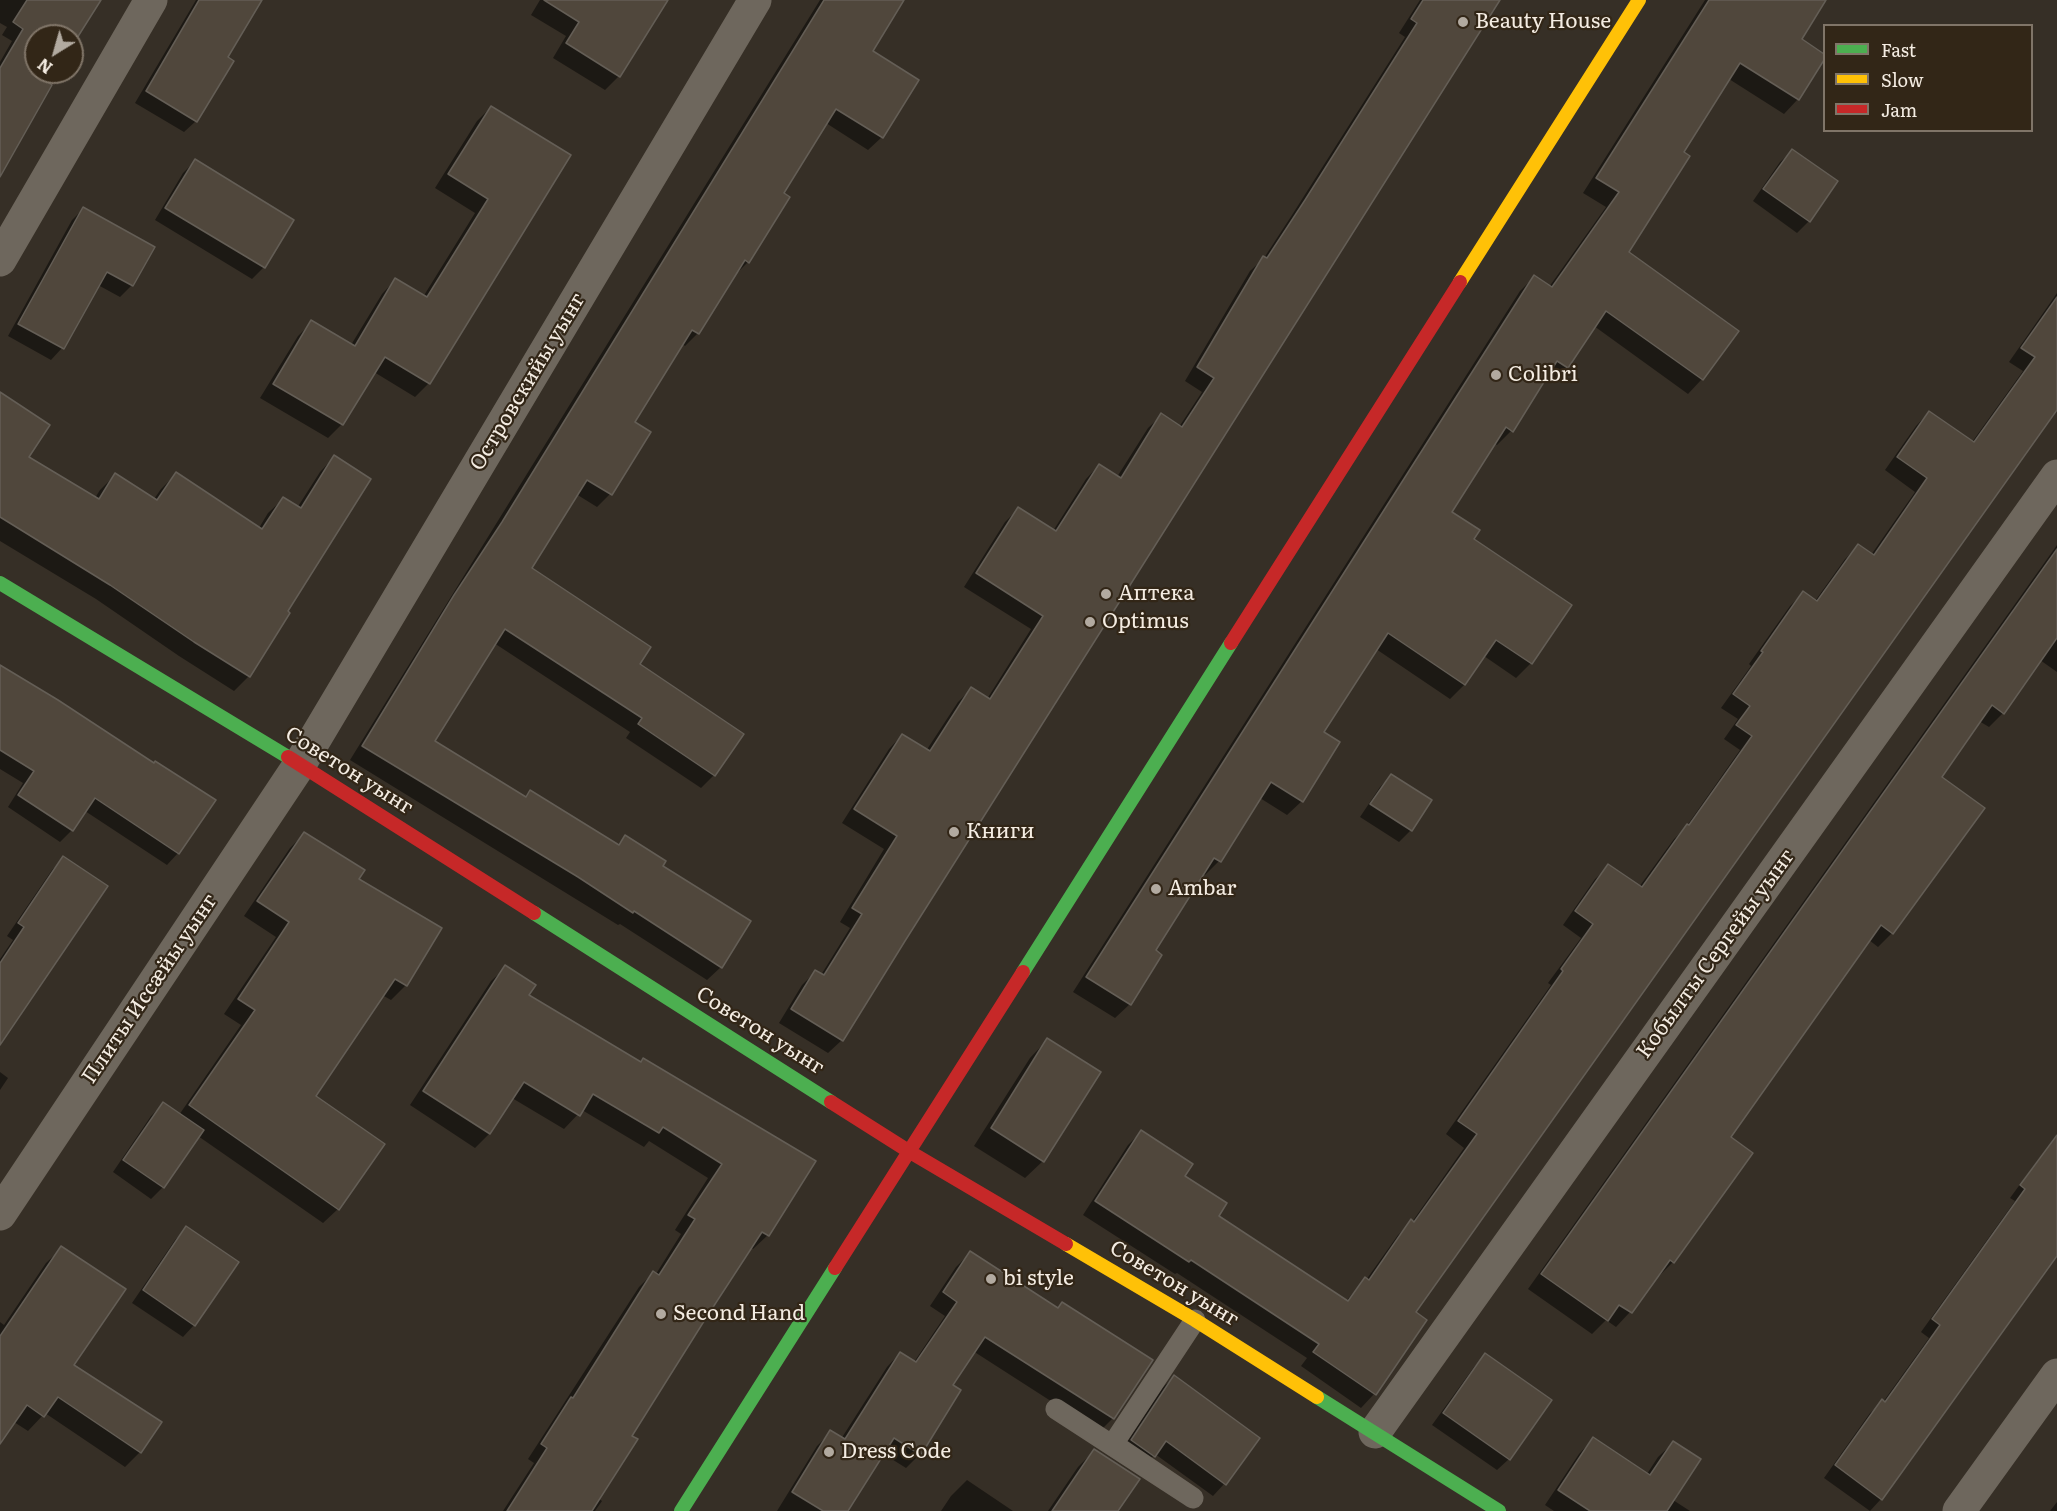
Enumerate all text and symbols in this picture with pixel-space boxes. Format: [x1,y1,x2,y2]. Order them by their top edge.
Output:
place label: Beauty House [1475,9,1611,35]
marker: Beauty House [1456,15,1470,29]
north arrow [24,24,84,84]
legend [1823,24,2033,132]
text: Fast [1881,36,1916,63]
text: N [32,53,57,80]
text: Slow [1881,66,1923,93]
text: Jam [1881,96,1917,123]
street label: Островскийы уынг [465,289,591,475]
place label: Colibri [1508,362,1578,388]
marker: Colibri [1489,368,1503,382]
place label: Аптека [1118,581,1195,607]
marker: Аптека [1099,587,1113,601]
place label: Optimus [1102,609,1189,635]
marker: Optimus [1083,615,1097,629]
street label: Советон уынг [280,722,418,820]
place label: Книги [966,819,1035,845]
marker: Книги [947,825,961,839]
street label: Кобылты Сергейы уынг [1632,845,1800,1063]
place label: Ambar [1168,876,1237,902]
marker: Ambar [1149,882,1163,896]
street label: Плиты Иссæйы уынг [77,889,223,1089]
street label: Советон уынг [691,982,829,1080]
street label: Советон уынг [1105,1236,1243,1332]
place label: bi style [1003,1266,1074,1292]
marker: bi style [984,1272,998,1286]
place label: Second Hand [673,1301,805,1327]
marker: Second Hand [654,1307,668,1321]
place label: Dress Code [841,1439,951,1465]
marker: Dress Code [822,1445,836,1459]

